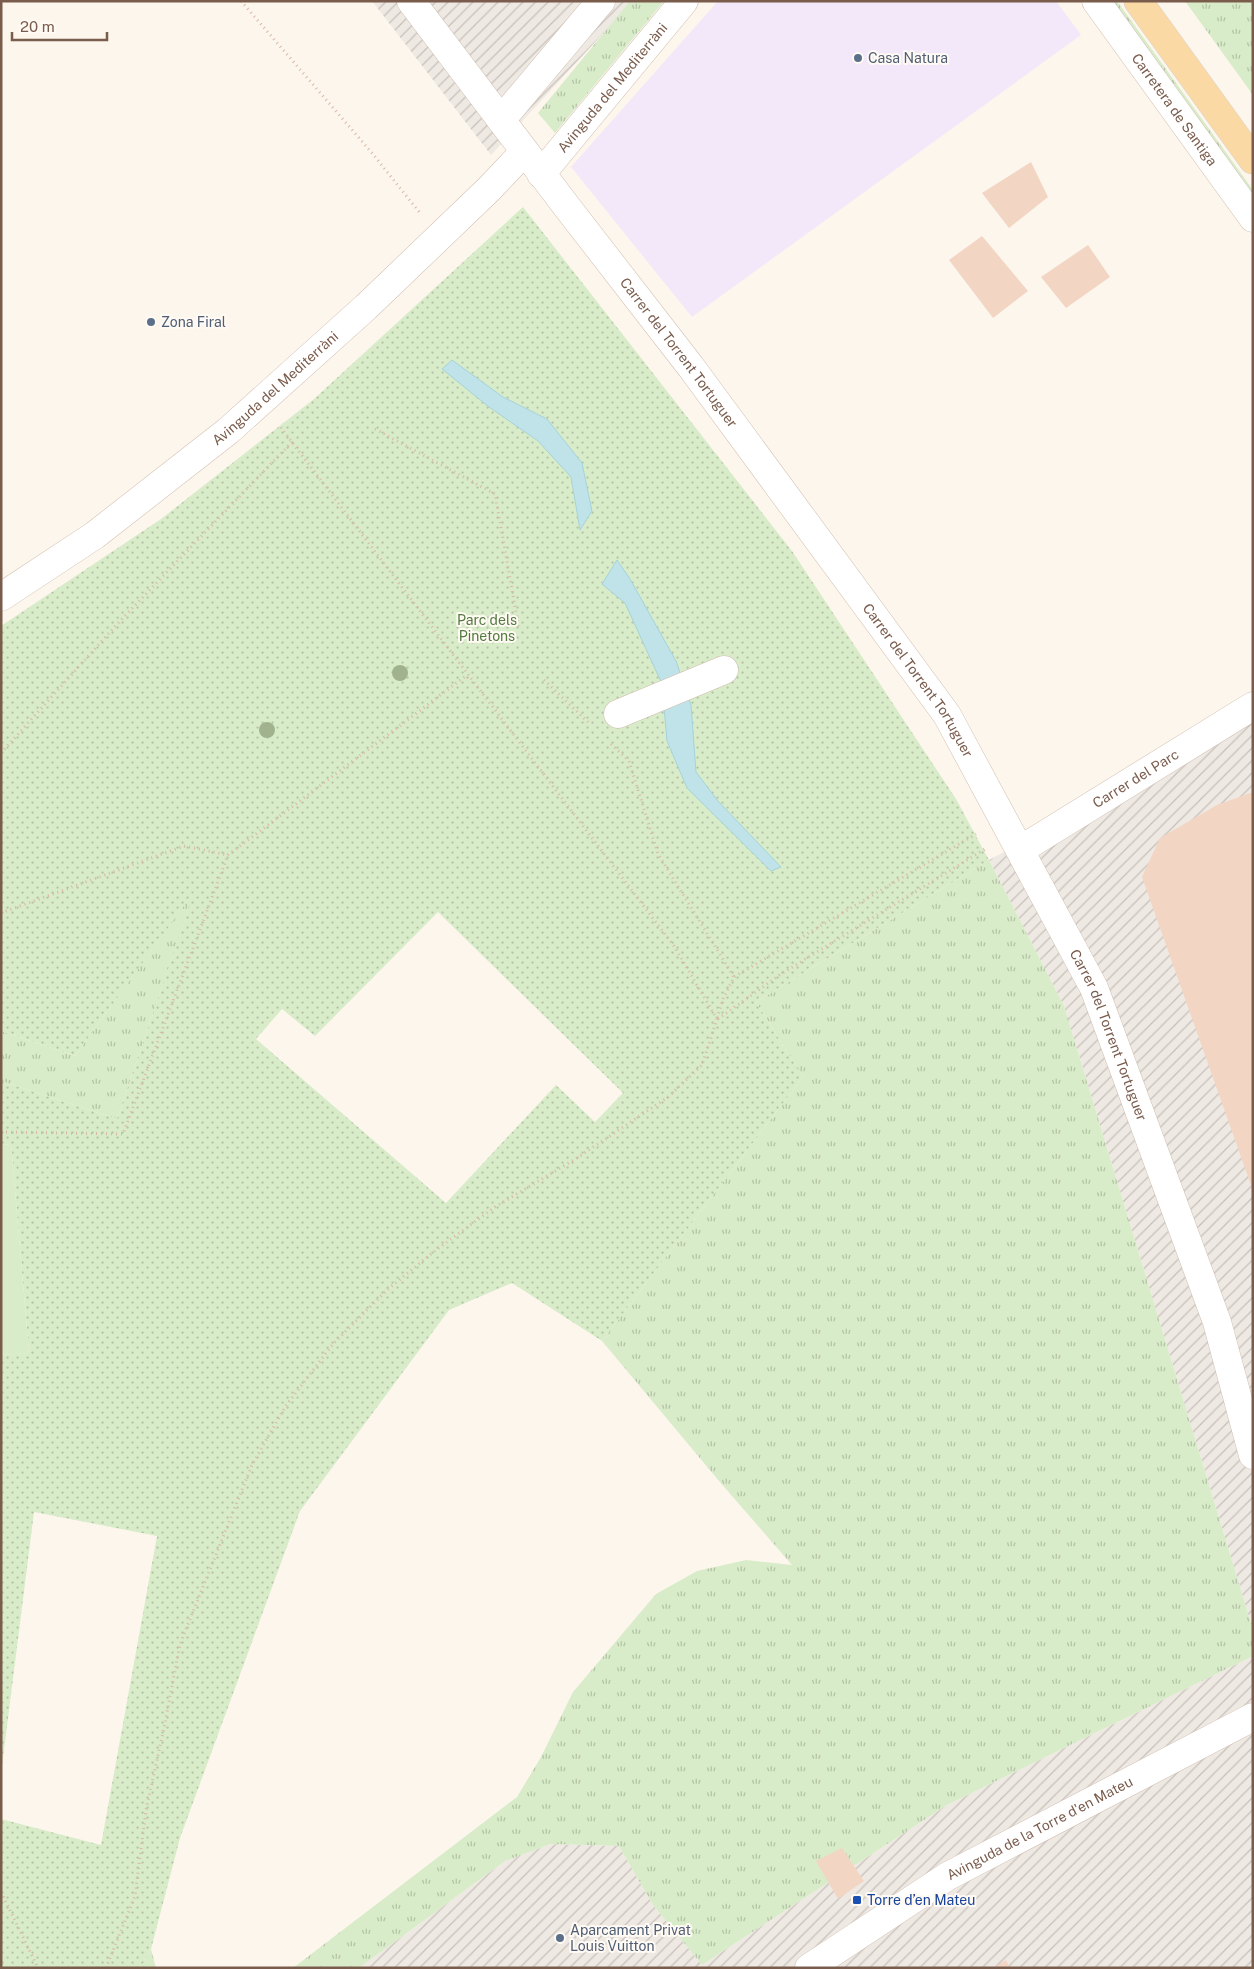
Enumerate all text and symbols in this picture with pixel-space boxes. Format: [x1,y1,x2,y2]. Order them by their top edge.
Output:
scale bar [12,10,108,42]
text: 20 m [20,18,55,35]
street label: Avinguda del Mediterràni [554,20,670,156]
place label: Casa Natura [868,50,948,66]
street label: Carretera de Santiga [1129,50,1221,169]
marker: Casa Natura [852,52,864,64]
street label: Carrer del Torrent Tortuguer [617,275,741,431]
place label: Zona Firal [161,314,226,330]
marker: Zona Firal [145,316,157,328]
street label: Avinguda del Mediterràni [209,328,341,448]
street label: Carrer del Torrent Tortuguer [860,600,976,760]
park label: Parc dels Pinetons [457,612,517,644]
street label: Carrer del Parc [1090,746,1182,811]
street label: Carrer del Torrent Tortuguer [1067,947,1150,1123]
street label: Avinguda de la Torre d'en Mateu [944,1773,1135,1883]
place label: Torre d’en Mateu [867,1892,975,1908]
marker: Torre d’en Mateu [851,1894,863,1906]
place label: Aparcament Privat Louis Vuitton [570,1922,691,1954]
marker: Aparcament Privat Louis Vuitton [554,1932,566,1944]

